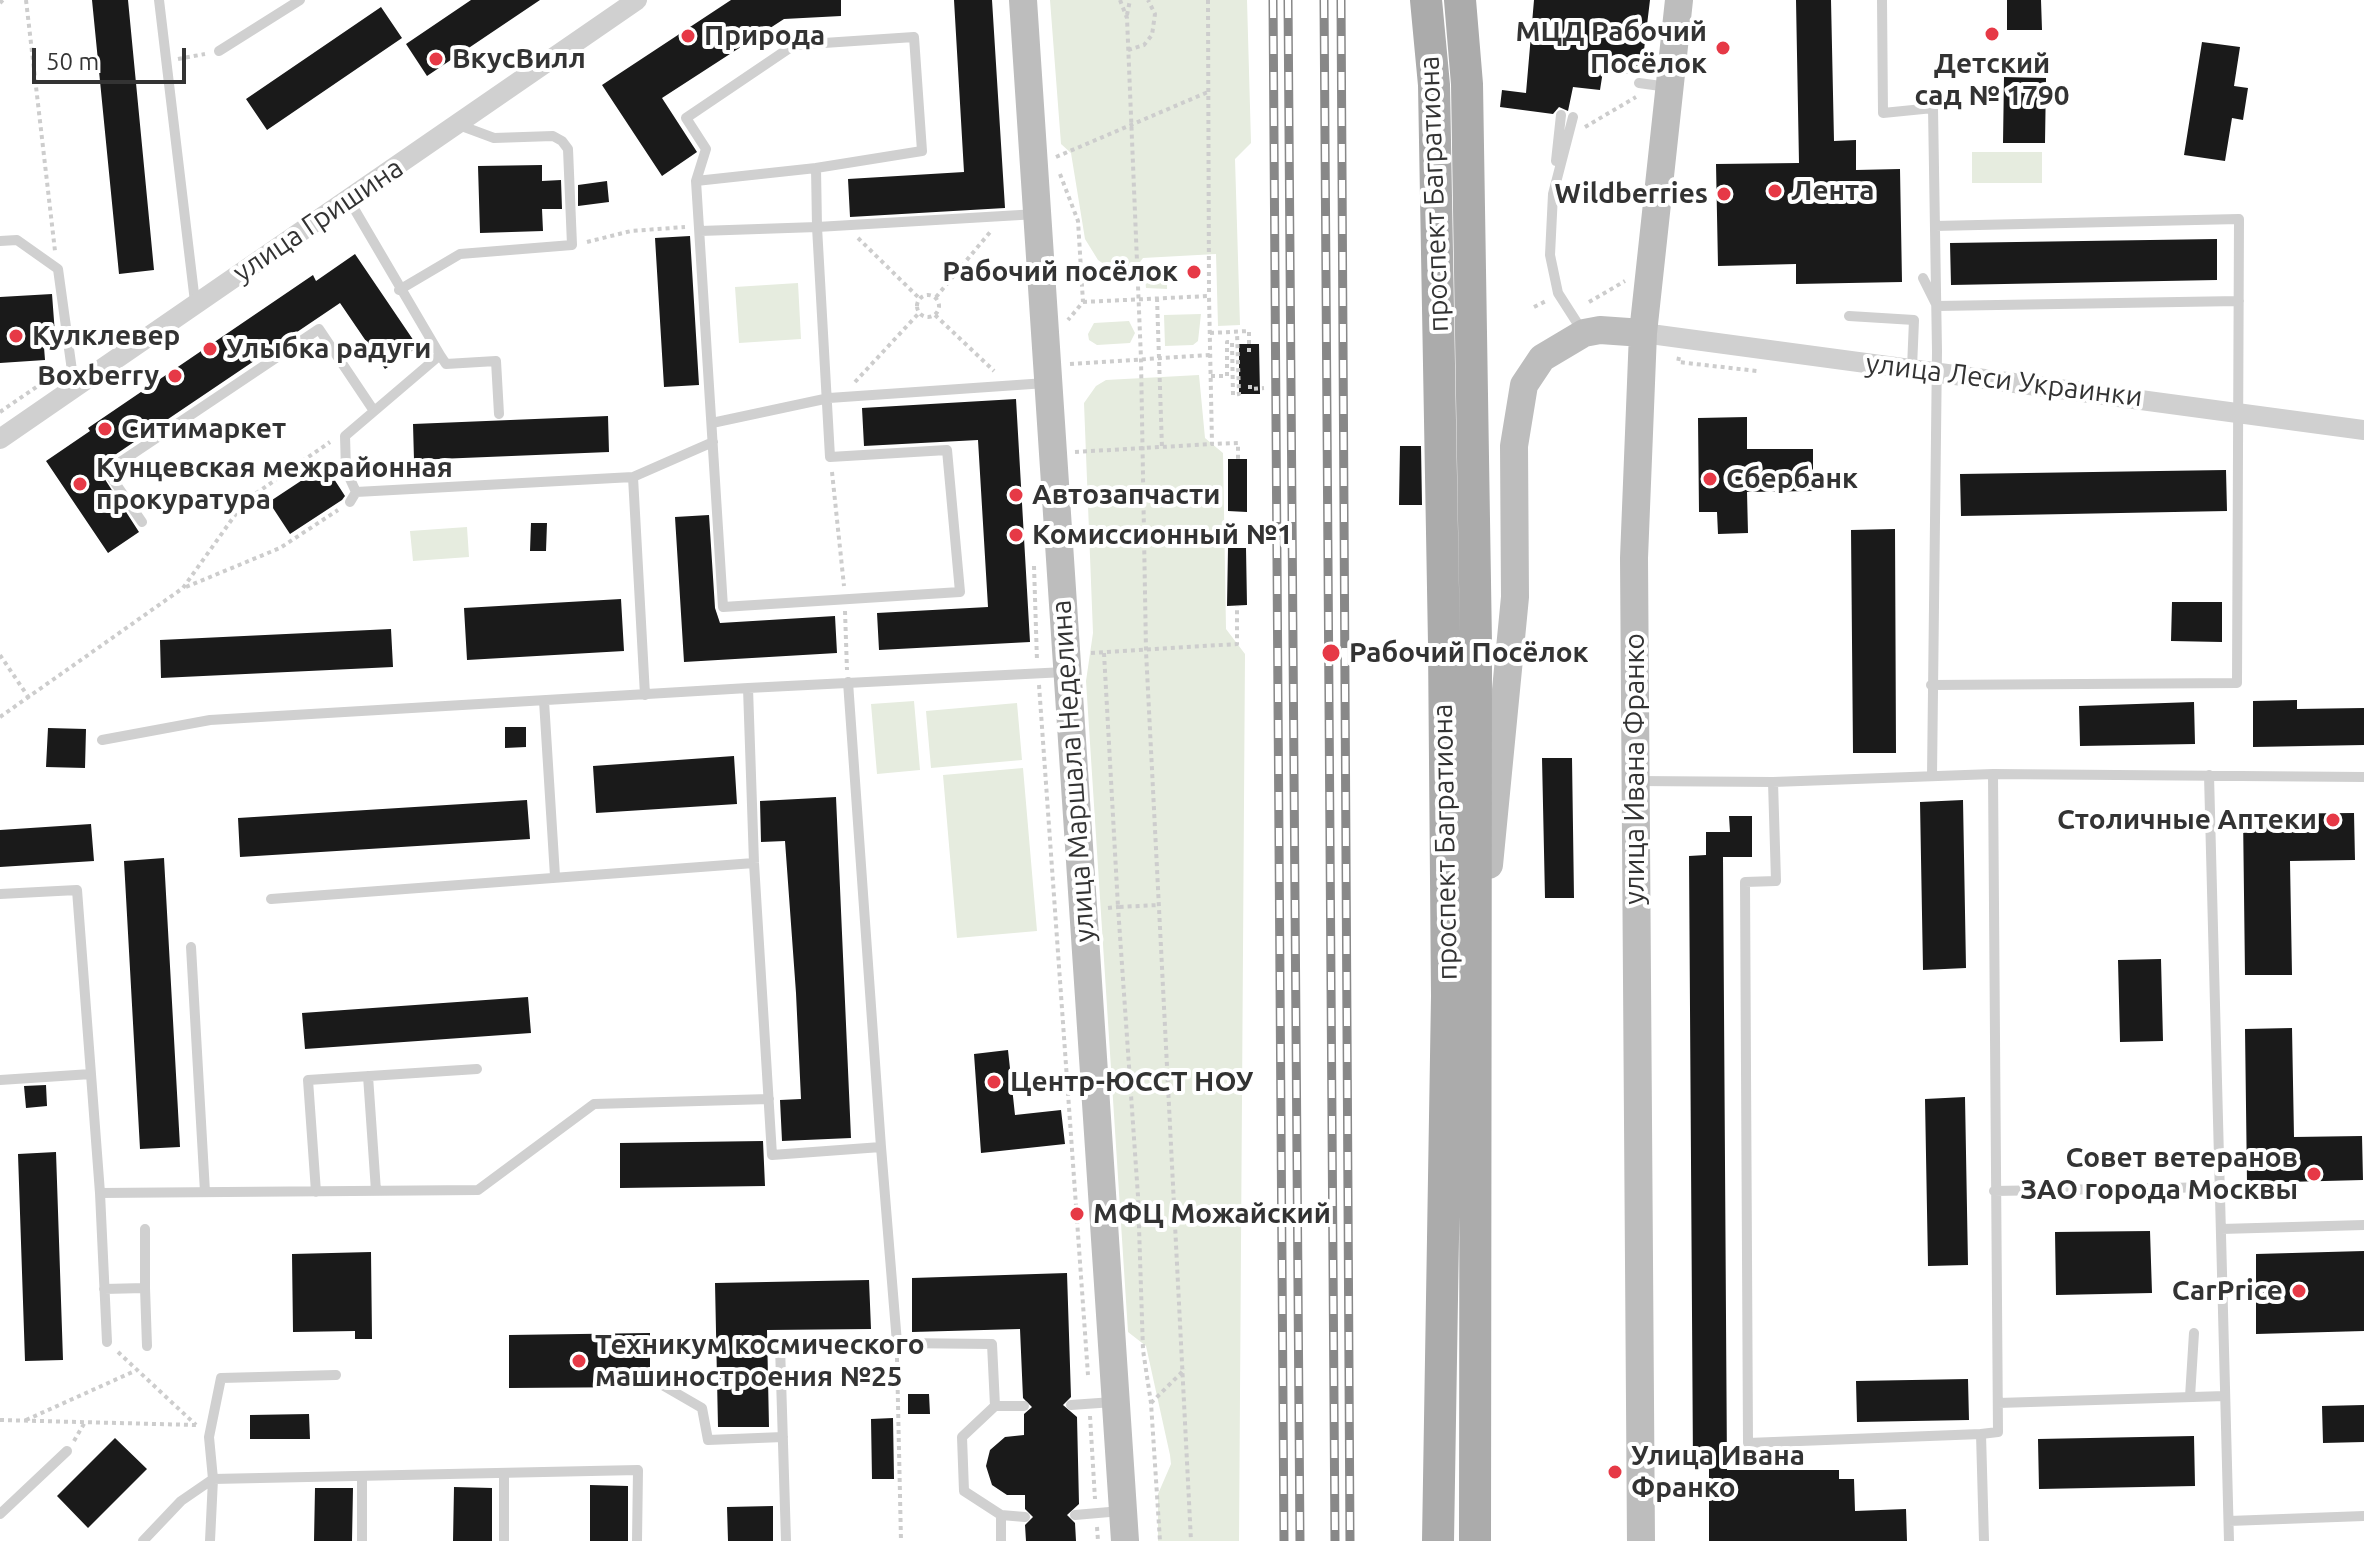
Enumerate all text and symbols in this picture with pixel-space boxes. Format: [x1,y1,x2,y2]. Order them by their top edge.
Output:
place label: МЦД Рабочий Посёлок [1515,15,1707,81]
place label: Природа [704,19,825,53]
marker: Детский сад № 1790 [1983,25,2001,43]
marker: Природа [679,27,697,45]
scale bar [36,32,190,82]
marker: МЦД Рабочий Посёлок [1714,39,1732,57]
place label: ВкусВилл [452,42,586,76]
place label: Детский сад № 1790 [1915,47,2069,113]
text: 50 m [46,48,99,75]
marker: ВкусВилл [427,50,445,68]
street label: проспект Багратиона [1412,55,1456,333]
street label: улица Гришина [227,151,409,289]
place label: Лента [1791,174,1874,208]
place label: Wildberries [1554,177,1708,211]
marker: Лента [1766,182,1784,200]
marker: Wildberries [1715,185,1733,203]
place label: Рабочий посёлок [942,255,1178,289]
marker: Рабочий посёлок [1185,263,1203,281]
place label: Кулклевер [32,319,180,353]
marker: Кулклевер [7,327,25,345]
place label: Улыбка радуги [226,332,431,366]
marker: Улыбка радуги [201,340,219,358]
street label: улица Леси Украинки [1864,346,2144,414]
place label: Boxberry [37,359,159,393]
marker: Boxberry [166,367,184,385]
place label: Ситимаркет [121,412,286,446]
marker: Ситимаркет [96,420,114,438]
place label: Кунцевская межрайонная прокуратура [96,451,453,517]
place label: Сбербанк [1726,462,1858,496]
marker: Сбербанк [1701,470,1719,488]
marker: Кунцевская межрайонная прокуратура [71,475,89,493]
place label: Автозапчасти [1032,478,1220,512]
marker: Автозапчасти [1007,486,1025,504]
place label: Комиссионный №1 [1032,518,1293,552]
marker: Комиссионный №1 [1007,526,1025,544]
street label: улица Маршала Неделина [1044,599,1102,943]
street label: улица Ивана Франко [1618,633,1652,905]
place label: Рабочий Посёлок [1349,636,1588,670]
marker: Рабочий Посёлок [1320,642,1342,664]
street label: проспект Багратиона [1426,703,1464,981]
place label: Столичные Аптеки [2057,803,2317,837]
marker: Столичные Аптеки [2324,811,2342,829]
place label: Центр-ЮССТ НОУ [1010,1065,1253,1099]
marker: Центр-ЮССТ НОУ [985,1073,1003,1091]
place label: Совет ветеранов ЗАО города Москвы [2020,1141,2298,1207]
marker: Совет ветеранов ЗАО города Москвы [2305,1165,2323,1183]
place label: МФЦ Можайский [1093,1197,1331,1231]
marker: МФЦ Можайский [1068,1205,1086,1223]
place label: CarPrice [2172,1274,2283,1308]
marker: CarPrice [2290,1282,2308,1300]
place label: Техникум космического машиностроения №25 [595,1328,925,1394]
marker: Техникум космического машиностроения №25 [570,1352,588,1370]
place label: Улица Ивана Франко [1631,1439,1805,1505]
marker: Улица Ивана Франко [1606,1463,1624,1481]

